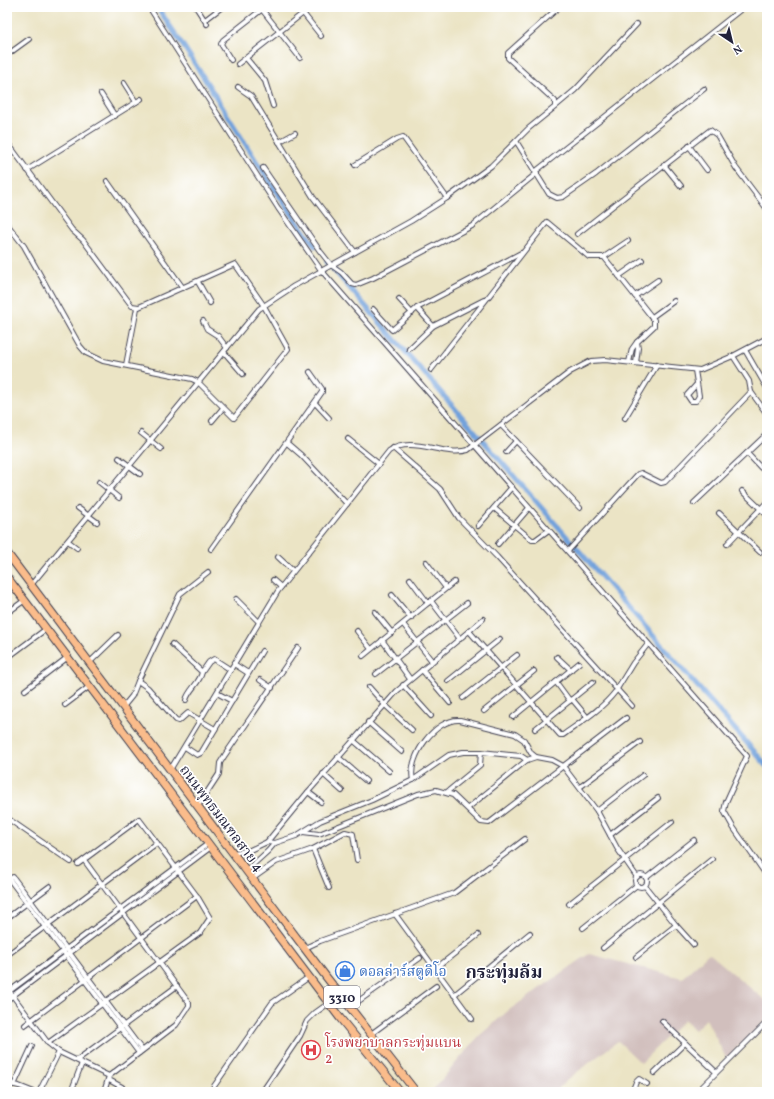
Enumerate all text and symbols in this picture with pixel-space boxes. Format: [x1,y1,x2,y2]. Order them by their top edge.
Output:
north arrow [712,22,752,62]
text: N [729,41,744,57]
street label: ถนนพุทธมณฑลสาย 4 [174,762,267,876]
shop icon: ดอลล่าร์สตูดิโอ [334,960,356,982]
place label: ดอลล่าร์สตูดิโอ [359,961,447,982]
district label: กระทุ่มล้ม [466,961,542,986]
road number: 3310 [324,986,360,1008]
place label: โรงพยาบาลกระทุ่มแบน 2 [324,1032,461,1069]
hospital icon: โรงพยาบาลกระทุ่มแบน 2 [300,1039,322,1061]

